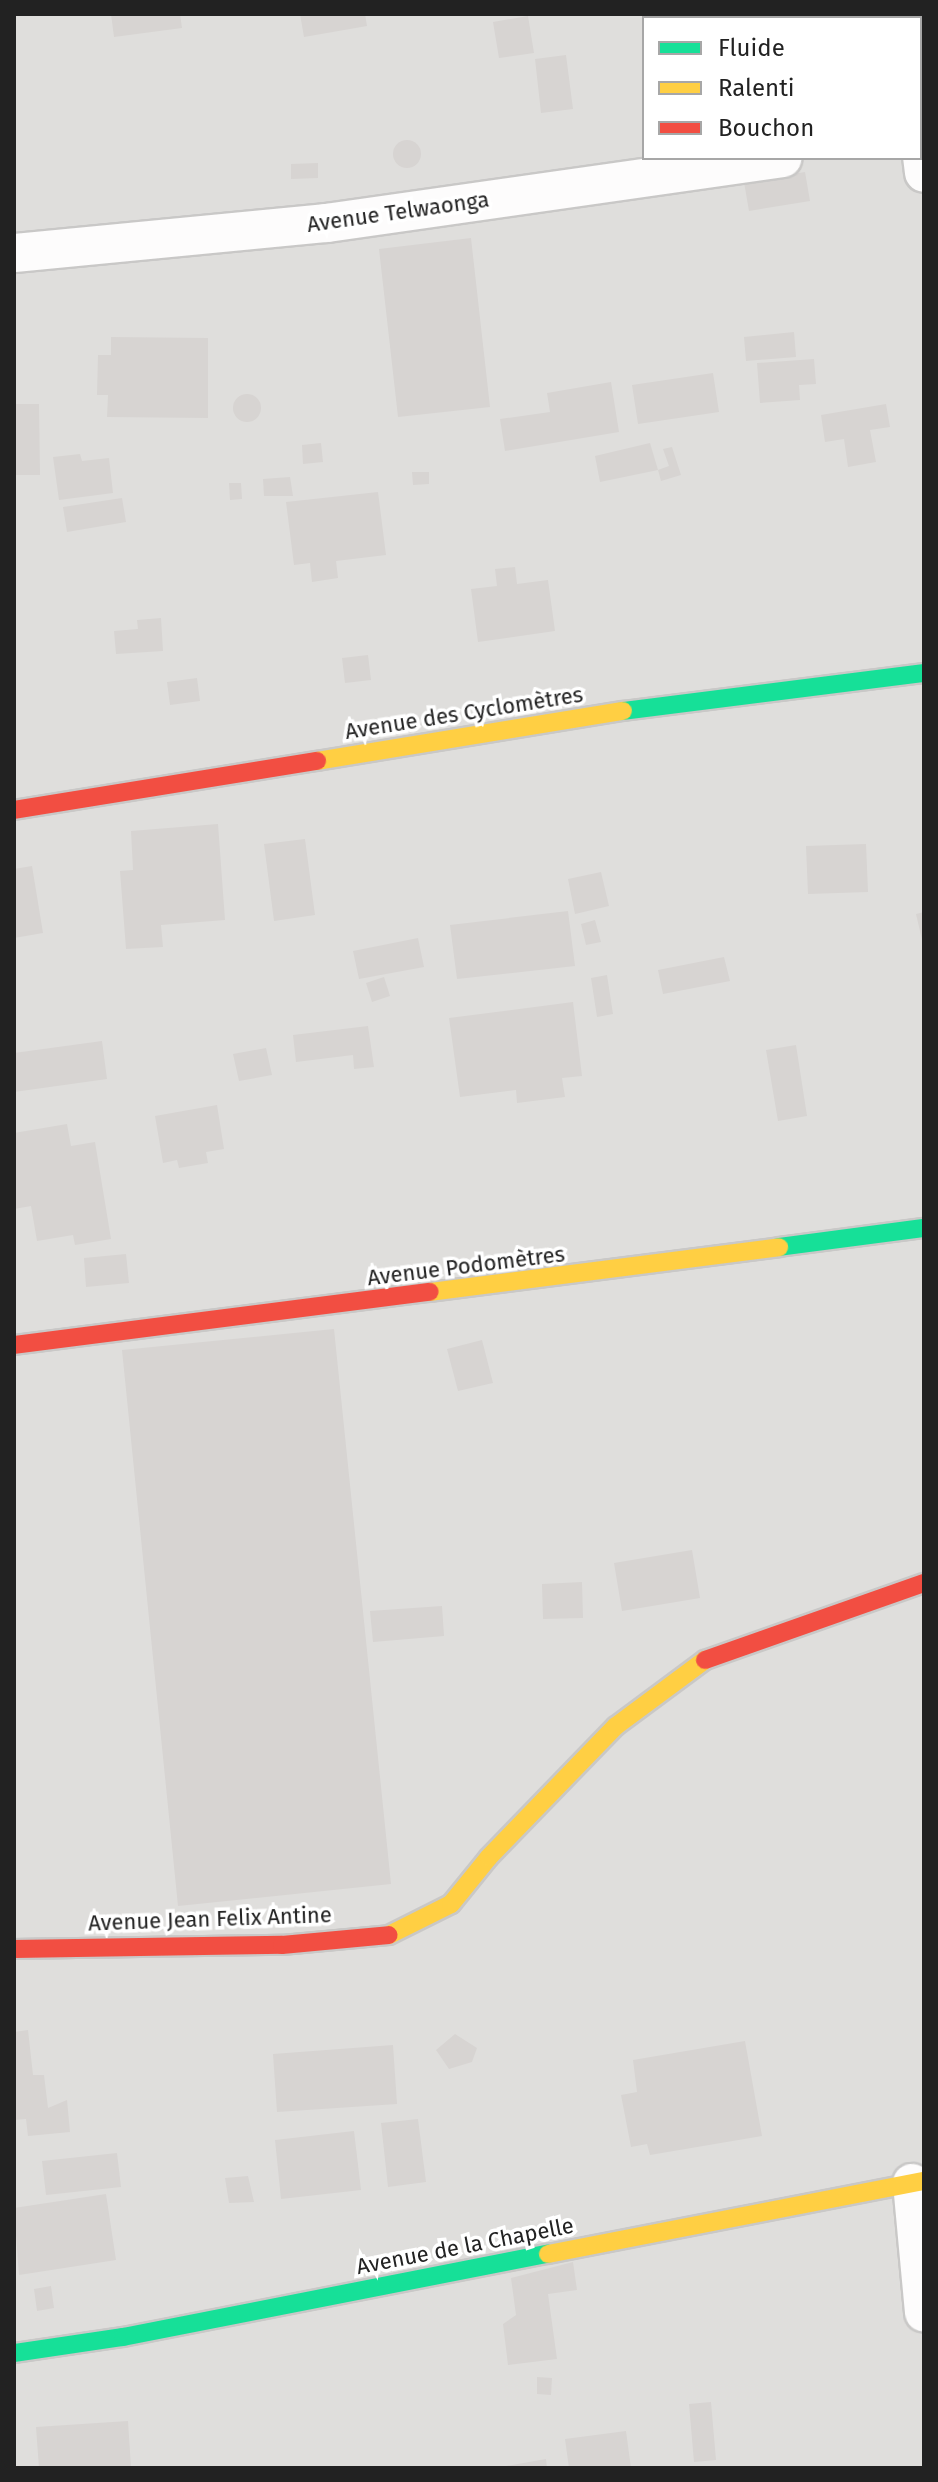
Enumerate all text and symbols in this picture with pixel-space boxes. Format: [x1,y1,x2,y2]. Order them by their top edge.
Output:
legend [642,16,922,160]
text: Fluide [718,34,785,62]
text: Ralenti [718,74,795,102]
text: Bouchon [718,114,814,142]
street label: Avenue Telwaonga [305,186,491,238]
street label: Avenue des Cyclomètres [343,681,585,745]
street label: Avenue Podomètres [366,1241,566,1291]
street label: Avenue Jean Felix Antine [88,1902,332,1936]
street label: Avenue de la Chapelle [354,2212,576,2280]

